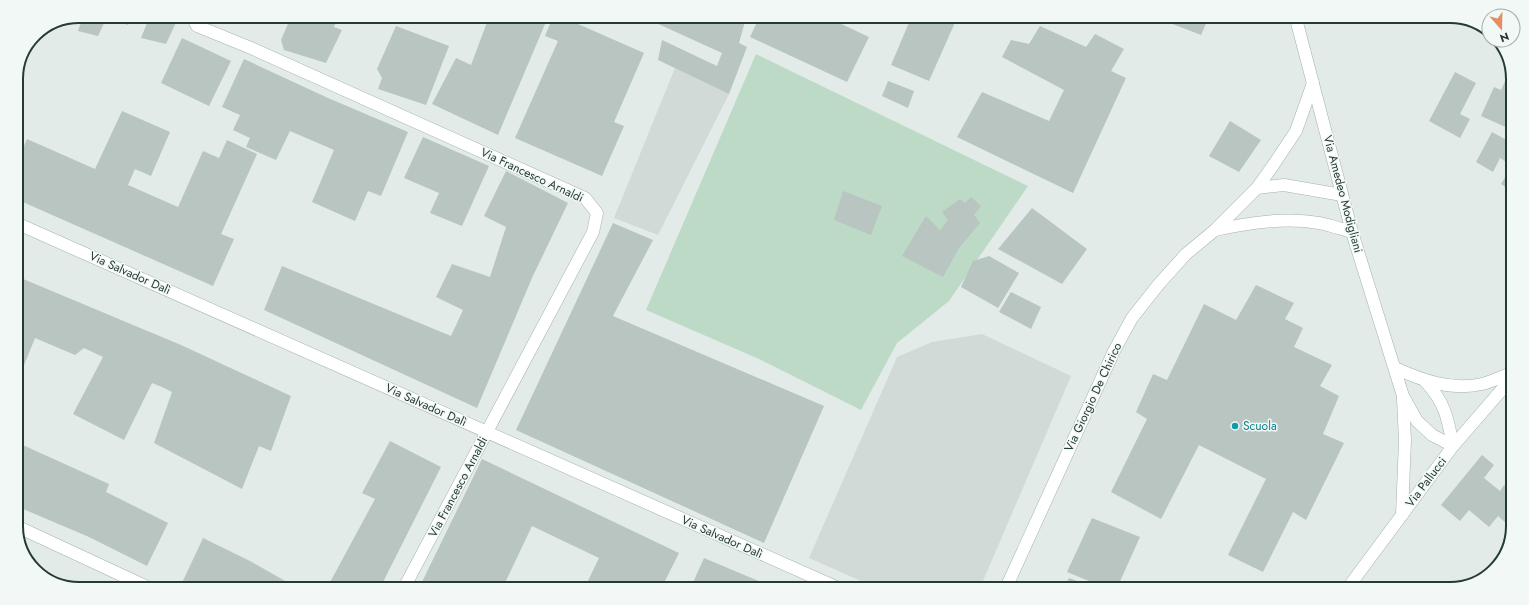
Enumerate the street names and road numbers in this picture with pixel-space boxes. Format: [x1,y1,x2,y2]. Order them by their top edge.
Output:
street label: Via Amedeo Modigliani [1319,133,1367,255]
street label: Via Francesco Arnaldi [478,143,586,207]
street label: Via Salvador Dalì [86,247,174,299]
street label: Via Giorgio De Chirico [1060,339,1126,455]
street label: Via Salvador Dalì [382,379,470,431]
street label: Via Francesco Arnaldi [424,433,492,541]
street label: Via Pallucci [1401,453,1451,511]
street label: Via Salvador Dalì [678,511,766,563]

